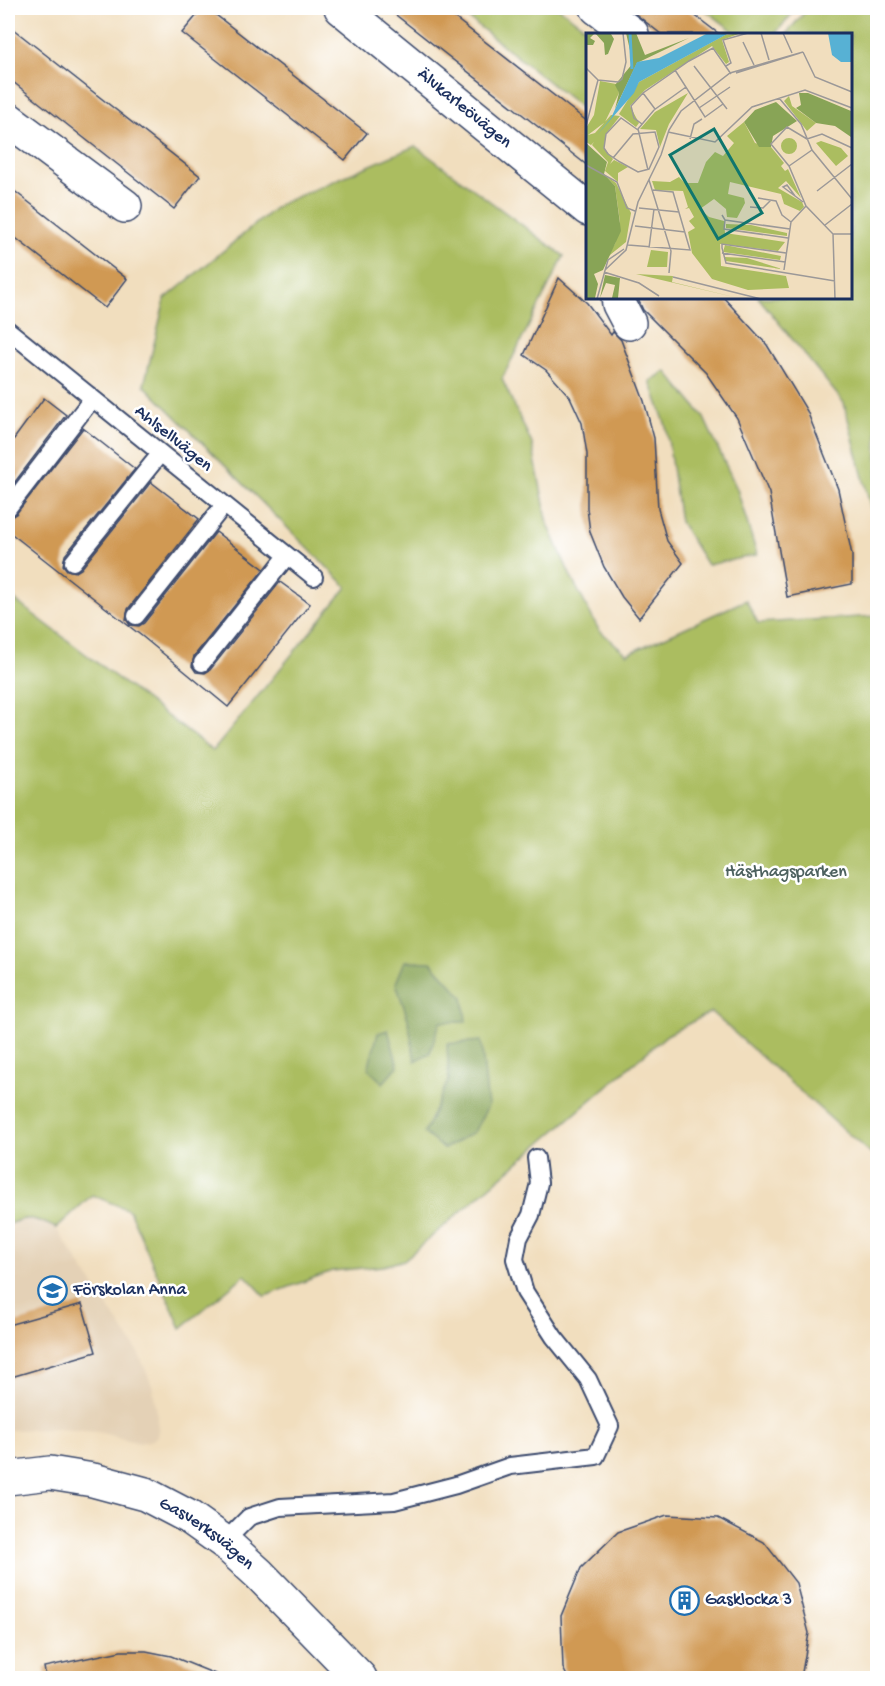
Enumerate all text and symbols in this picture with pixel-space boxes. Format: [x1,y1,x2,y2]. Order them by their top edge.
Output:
inset map [586,33,852,298]
street label: Älvkarleövägen [413,64,516,153]
street label: Ahlsellvägen [130,401,217,477]
park label: Hästhagsparken [725,862,847,883]
school or university icon: Förskolan Anna [36,1274,68,1306]
place label: Förskolan Anna [72,1280,187,1301]
street label: Gasverksvägen [155,1493,259,1575]
building icon: Gasklocka 3 [668,1584,700,1616]
place label: Gasklocka 3 [705,1590,792,1611]

